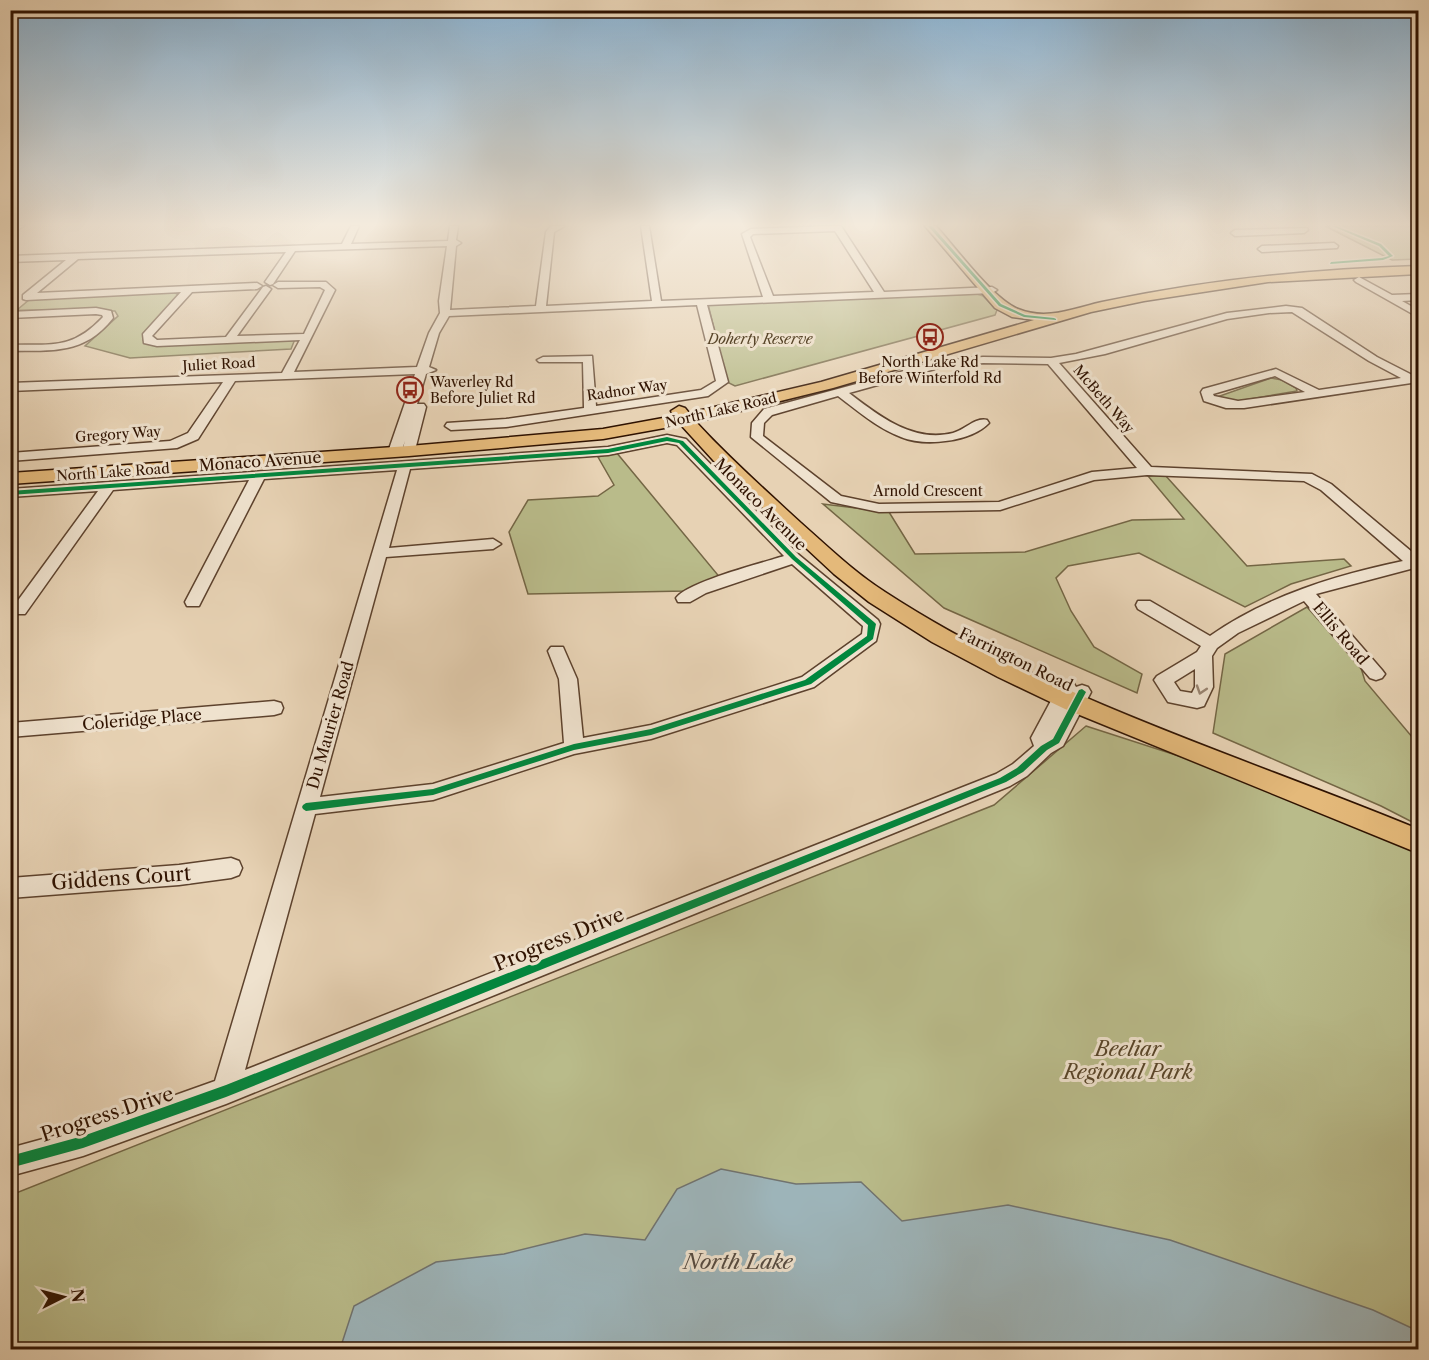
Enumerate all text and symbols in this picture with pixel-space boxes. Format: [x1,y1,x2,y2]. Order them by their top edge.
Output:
bus stop icon: North Lake Rd Before Winterfold Rd [915,322,945,352]
park label: Doherty Reserve [706,330,814,348]
street label: Juliet Road [180,353,256,375]
place label: North Lake Rd Before Winterfold Rd [858,353,1002,387]
street label: McBeth Way [1069,361,1139,437]
place label: Waverley Rd Before Juliet Rd [429,373,536,407]
bus stop icon: Waverley Rd Before Juliet Rd [395,375,425,405]
street label: Radnor Way [586,375,669,405]
street label: North Lake Road [664,388,779,432]
street label: Gregory Way [74,422,162,446]
street label: Monaco Avenue [198,447,322,475]
street label: Monaco Avenue [711,454,811,554]
street label: North Lake Road [56,459,171,485]
street label: Arnold Crescent [872,482,983,500]
street label: Ellis Road [1309,597,1373,669]
street label: Farrington Road [956,623,1077,695]
street label: Du Maurier Road [302,658,358,791]
one-way arrow [1196,685,1208,695]
street label: Coleridge Place [81,704,203,734]
street label: Giddens Court [50,861,192,895]
street label: Progress Drive [490,902,628,976]
park label: Beeliar Regional Park [1061,1037,1193,1084]
street label: Progress Drive [38,1081,176,1147]
water label: North Lake [681,1249,793,1274]
north arrow [33,1267,93,1327]
text: N [67,1287,89,1303]

